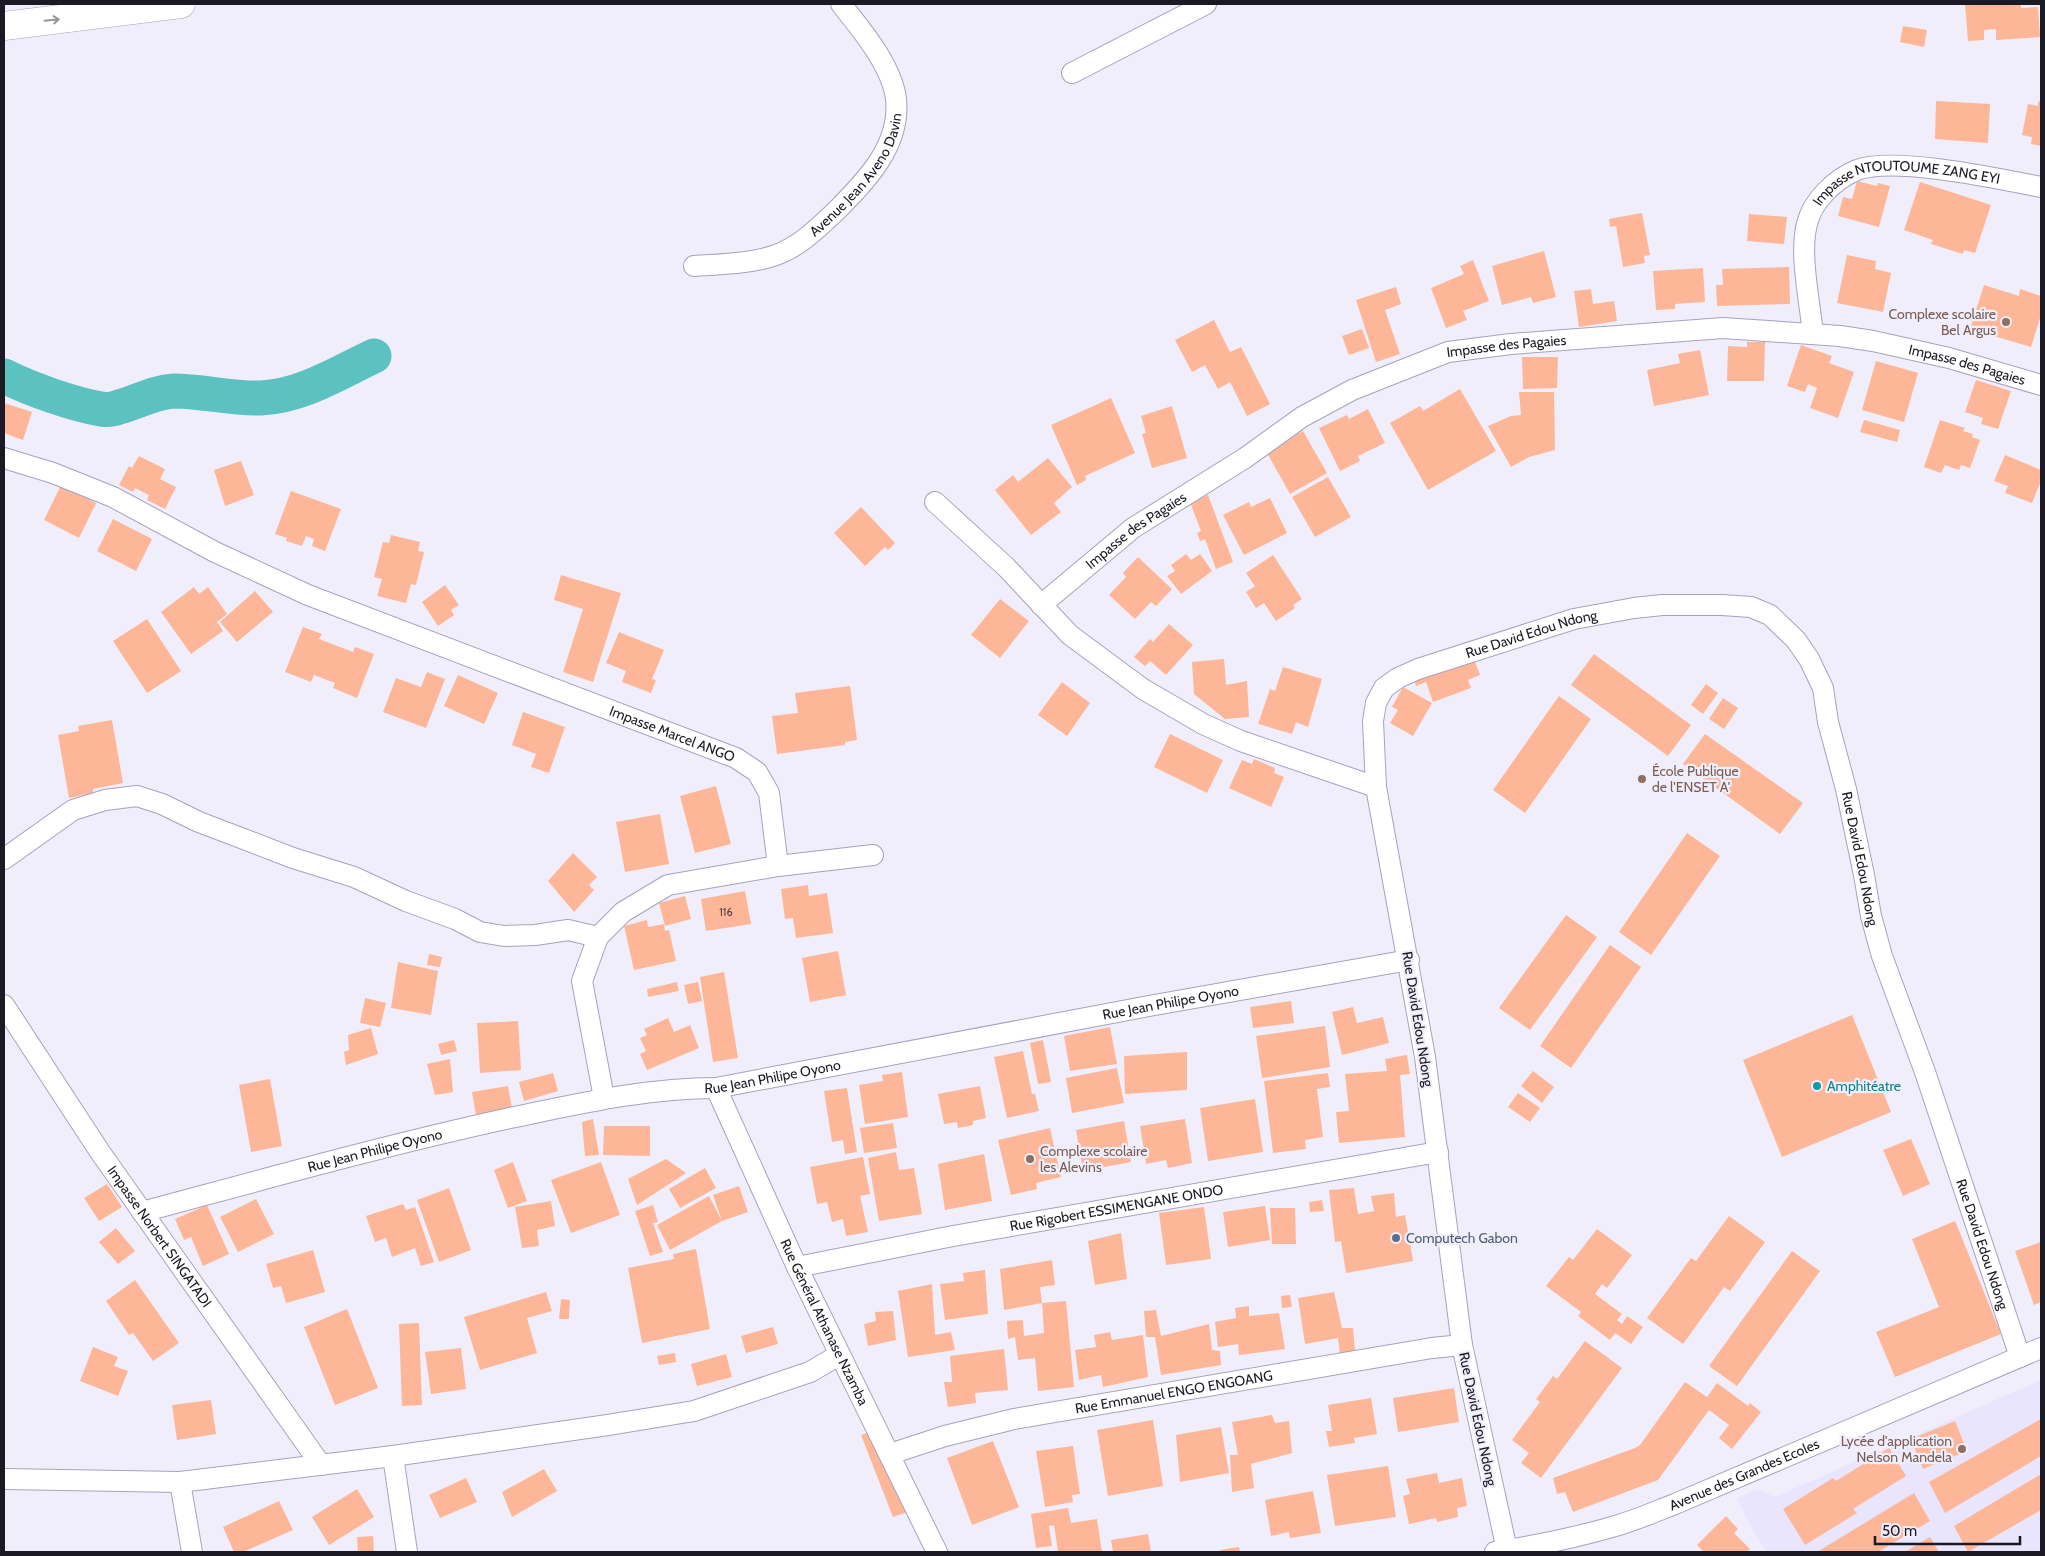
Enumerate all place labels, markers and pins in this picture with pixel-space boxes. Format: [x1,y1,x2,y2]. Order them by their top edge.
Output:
place label: Complexe scolaire Bel Argus [1889,305,1996,339]
marker: Complexe scolaire Bel Argus [2000,316,2012,328]
place label: École Publique de l'ENSET A' [1652,762,1739,796]
marker: École Publique de l'ENSET A' [1636,773,1648,785]
place label: Amphitéatre [1827,1077,1901,1095]
marker: Amphitéatre [1811,1080,1823,1092]
place label: Complexe scolaire les Alevins [1040,1142,1147,1176]
marker: Complexe scolaire les Alevins [1024,1153,1036,1165]
place label: Computech Gabon [1406,1229,1518,1247]
marker: Computech Gabon [1390,1232,1402,1244]
place label: Lycée d'application Nelson Mandela [1841,1432,1952,1466]
marker: Lycée d'application Nelson Mandela [1956,1443,1968,1455]

